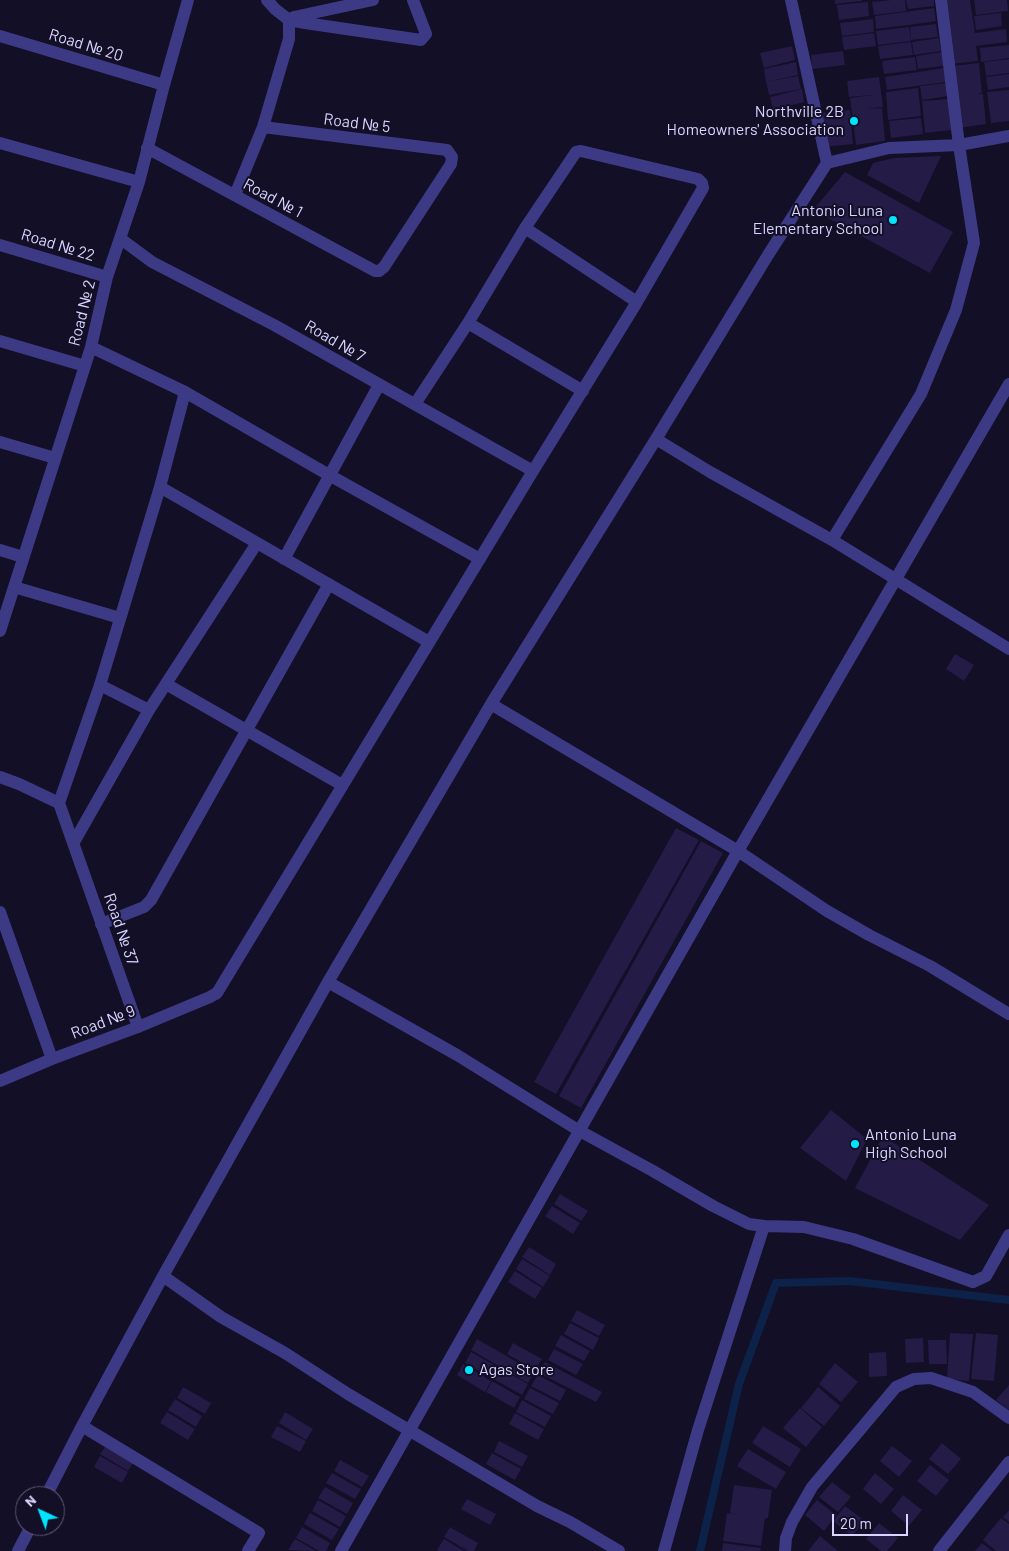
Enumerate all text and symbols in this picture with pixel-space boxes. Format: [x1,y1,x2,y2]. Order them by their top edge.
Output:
street label: Road № 20 [47,25,125,65]
place label: Northville 2B Homeowners' Association [667,102,844,140]
street label: Road № 5 [322,109,392,137]
marker: Northville 2B Homeowners' Association [848,115,860,127]
street label: Road № 1 [240,174,306,222]
place label: Antonio Luna Elementary School [753,201,883,239]
marker: Antonio Luna Elementary School [887,214,899,226]
street label: Road № 22 [19,225,97,265]
street label: Road № 2 [65,278,99,348]
street label: Road № 7 [301,316,369,366]
street label: Road № 37 [100,891,142,967]
street label: Road № 9 [68,1001,138,1043]
place label: Antonio Luna High School [865,1125,957,1163]
marker: Antonio Luna High School [849,1138,861,1150]
place label: Agas Store [479,1360,554,1380]
marker: Agas Store [463,1364,475,1376]
north arrow [15,1486,65,1536]
text: N [21,1491,39,1510]
scale bar [834,1504,910,1536]
text: 20 m [840,1514,872,1532]

